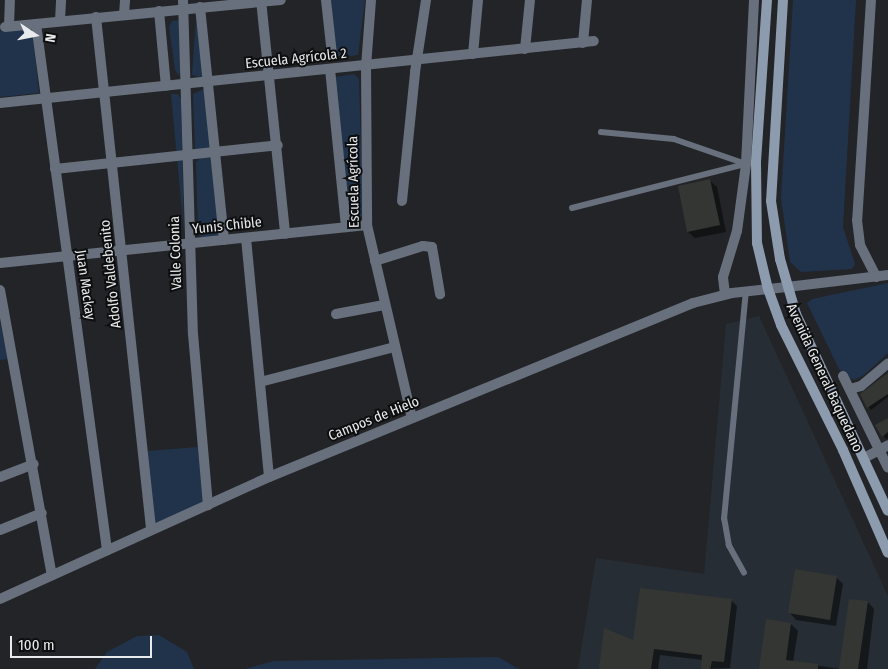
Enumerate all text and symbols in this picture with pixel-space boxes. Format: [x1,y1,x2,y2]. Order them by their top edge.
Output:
north arrow [10,10,60,60]
text: N [41,32,59,44]
street label: Escuela Agrícola 2 [245,45,347,73]
street label: Escuela Agrícola [345,136,363,228]
street label: Yunis Chible [191,214,263,238]
street label: Valle Colonia [166,216,186,290]
street label: Adolfo Valdebenito [97,219,125,329]
street label: Juan Mackay [72,249,98,321]
street label: Avenida General Baquedano [782,301,866,455]
street label: Campos de Hielo [326,393,422,445]
scale bar [12,626,155,658]
text: 100 m [18,636,55,654]

